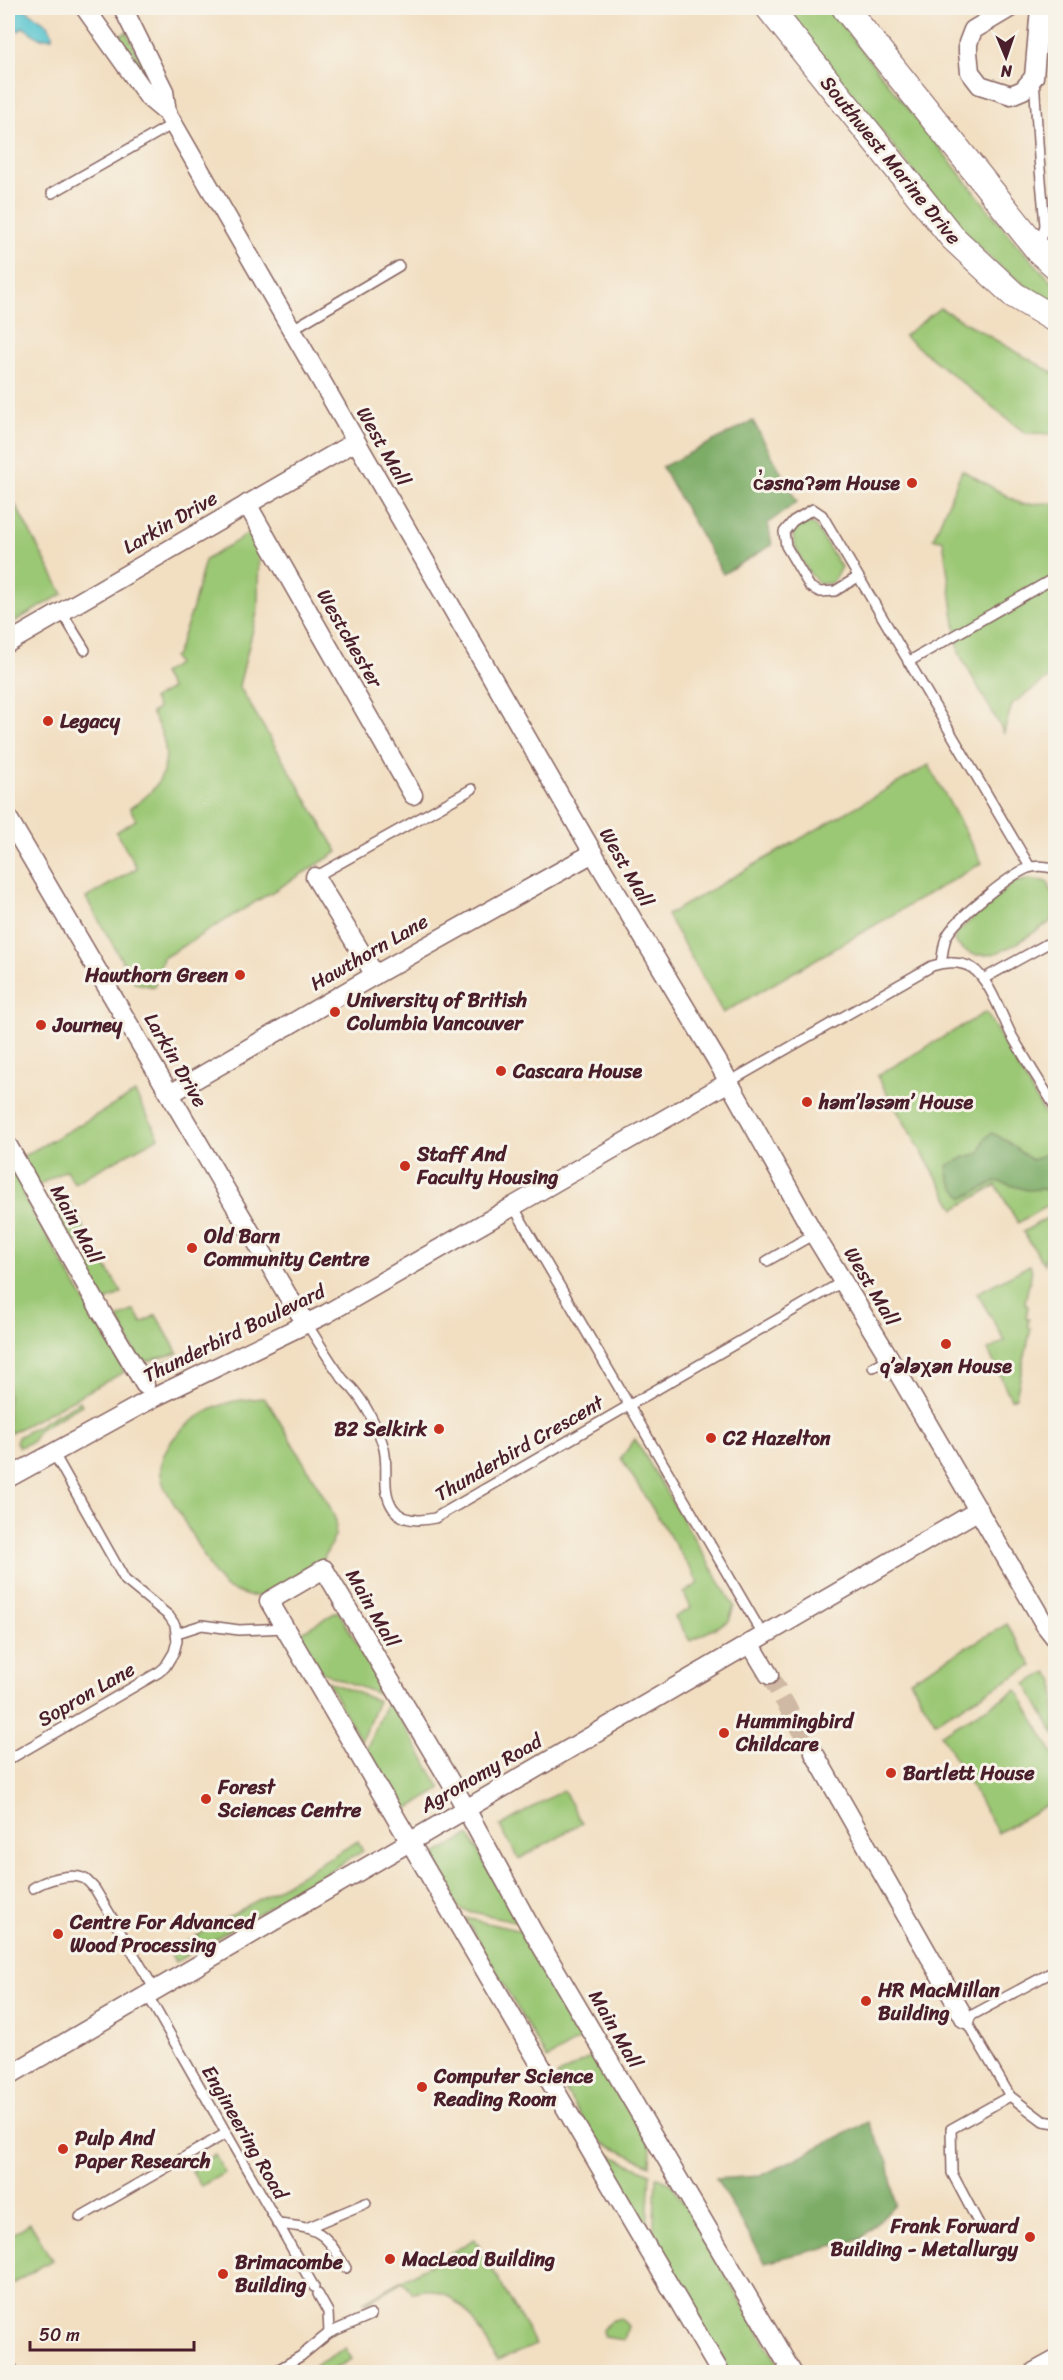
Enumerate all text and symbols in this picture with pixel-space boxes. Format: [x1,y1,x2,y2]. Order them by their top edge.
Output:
north arrow [976,27,1036,87]
text: N [1000,57,1014,86]
street label: Southwest Marine Drive [811,68,970,253]
street label: West Mall [347,400,421,494]
place label: c̓əsnaʔəm House [753,466,900,501]
marker: c̓əsnaʔəm House [905,476,919,490]
street label: Larkin Drive [116,481,224,564]
street label: Westchester [307,582,393,696]
place label: Legacy [60,704,121,739]
marker: Legacy [41,714,55,728]
street label: West Mall [590,821,664,915]
street label: Hawthorn Lane [303,904,435,1001]
place label: Hawthorn Green [84,958,228,993]
marker: Hawthorn Green [233,968,247,982]
place label: University of British Columbia Vancouver [346,983,528,1041]
marker: University of British Columbia Vancouver [328,1005,342,1019]
street label: Larkin Drive [134,1006,217,1114]
place label: Journey [52,1008,123,1043]
marker: Journey [34,1018,48,1032]
place label: Cascara House [512,1054,642,1089]
marker: Cascara House [494,1064,508,1078]
place label: həm’ləsəm’ House [818,1085,973,1120]
marker: həm’ləsəm’ House [800,1095,814,1109]
place label: Staff And Faculty Housing [416,1137,558,1195]
marker: Staff And Faculty Housing [398,1159,412,1173]
street label: Main Mall [40,1178,113,1271]
place label: Old Barn Community Centre [203,1219,370,1277]
street label: West Mall [834,1240,910,1334]
marker: Old Barn Community Centre [185,1241,199,1255]
street label: Thunderbird Boulevard [137,1273,333,1393]
marker: q’ələχən House [939,1337,953,1351]
place label: q’ələχən House [879,1349,1012,1384]
street label: Thunderbird Crescent [428,1385,611,1511]
place label: B2 Selkirk [334,1412,428,1447]
place label: C2 Hazelton [722,1421,831,1456]
marker: B2 Selkirk [432,1422,446,1436]
marker: C2 Hazelton [704,1431,718,1445]
street label: Main Mall [336,1562,409,1655]
street label: Sopron Lane [31,1652,142,1737]
place label: Hummingbird Childcare [735,1704,855,1762]
street label: Agronomy Road [413,1724,550,1823]
marker: Hummingbird Childcare [717,1726,731,1740]
place label: Bartlett House [903,1756,1035,1791]
marker: Bartlett House [884,1766,898,1780]
place label: Forest Sciences Centre [217,1770,362,1828]
marker: Forest Sciences Centre [199,1792,213,1806]
place label: Centre For Advanced Wood Processing [69,1905,257,1963]
marker: Centre For Advanced Wood Processing [51,1927,65,1941]
place label: HR MacMillan Building [877,1973,1000,2031]
street label: Main Mall [579,1983,652,2076]
marker: HR MacMillan Building [859,1994,873,2008]
street label: Engineering Road [192,2058,298,2208]
place label: Computer Science Reading Room [433,2059,594,2117]
marker: Computer Science Reading Room [415,2080,429,2094]
place label: Pulp And Paper Research [75,2121,211,2179]
marker: Pulp And Paper Research [56,2142,70,2156]
place label: Frank Forward Building - Metallurgy [831,2209,1020,2267]
marker: Frank Forward Building - Metallurgy [1023,2230,1037,2244]
place label: MacLeod Building [401,2242,555,2277]
place label: Brimacombe Building [235,2245,344,2303]
marker: MacLeod Building [383,2252,397,2266]
marker: Brimacombe Building [216,2267,230,2281]
scale bar [30,2314,194,2352]
text: 50 m [39,2319,80,2351]

